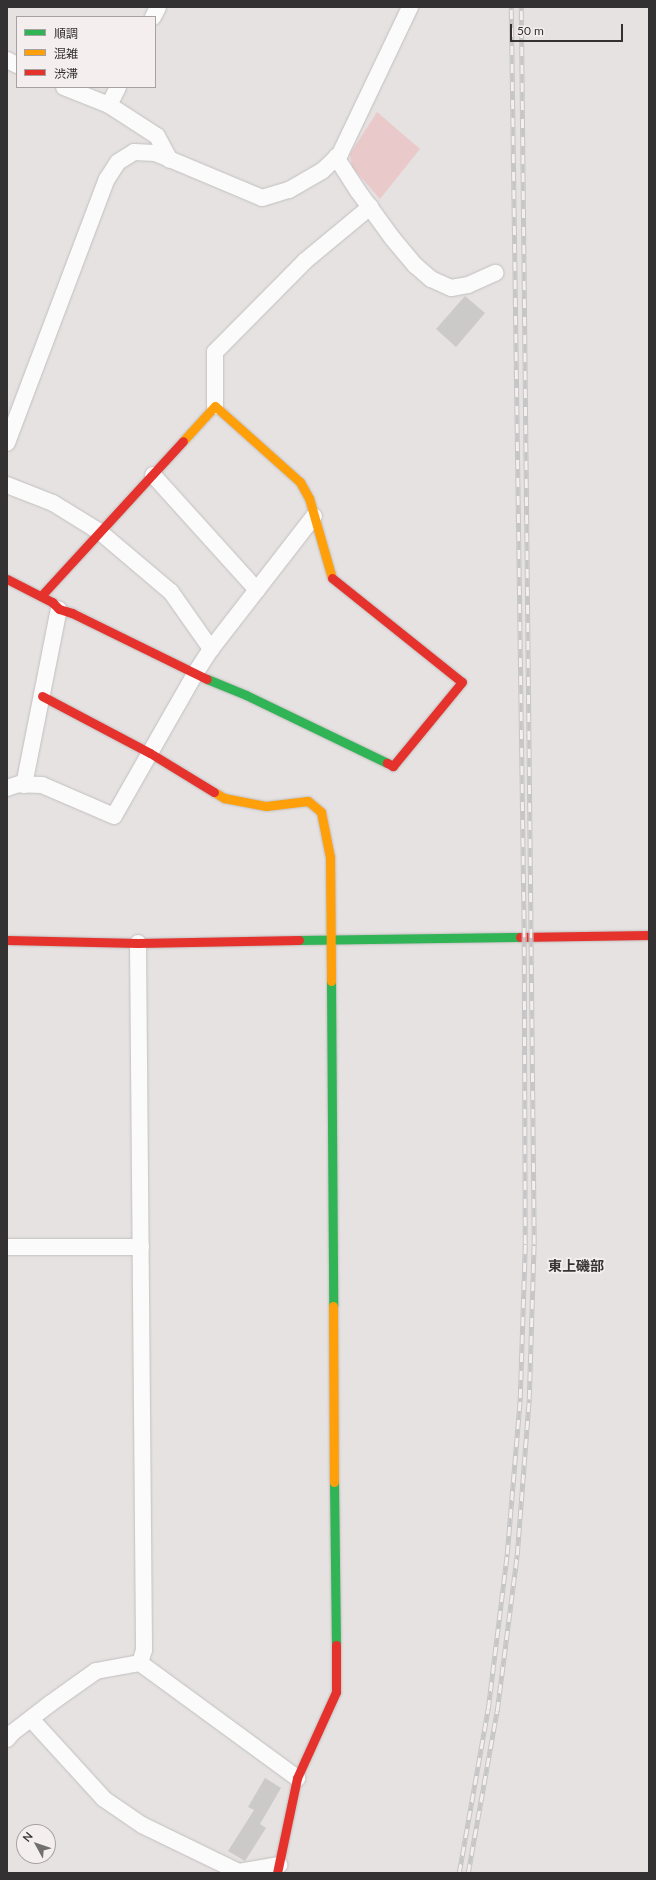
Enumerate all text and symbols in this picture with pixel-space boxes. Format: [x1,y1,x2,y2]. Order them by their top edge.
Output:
legend [16,16,156,88]
scale bar [512,16,625,42]
text: 50 m [517,23,544,38]
text: 順調 [54,26,78,41]
text: 混雑 [54,46,78,61]
text: 渋滞 [54,66,78,81]
district label: 東上磯部 [548,1258,604,1274]
north arrow [16,1824,56,1864]
text: N [19,1829,35,1844]

